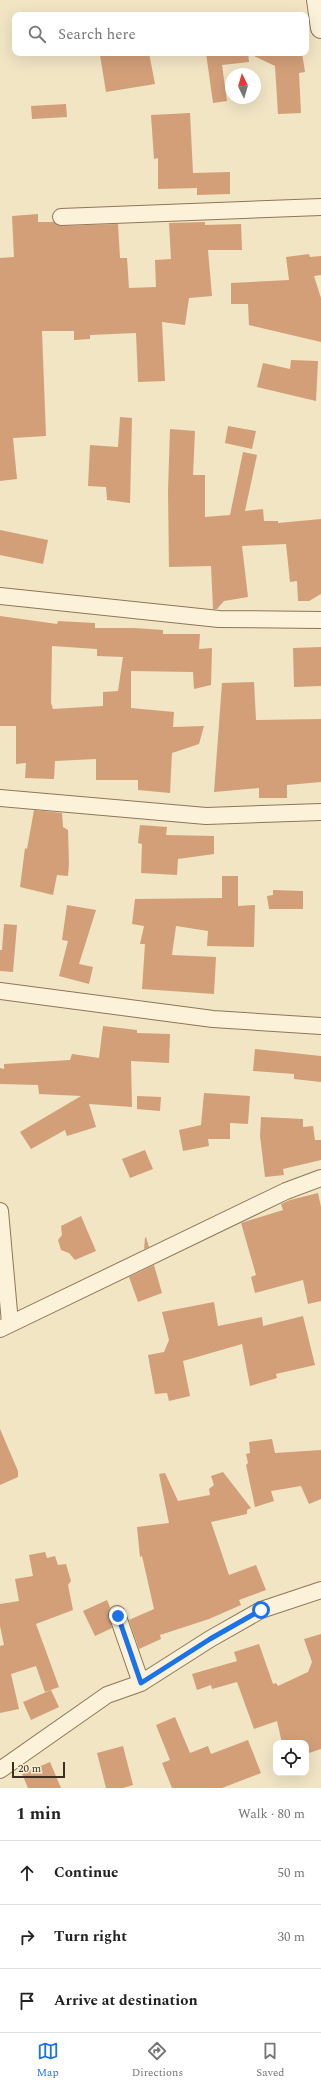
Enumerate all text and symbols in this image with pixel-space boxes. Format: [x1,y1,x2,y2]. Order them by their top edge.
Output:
search box [12,12,309,56]
icon: search [26,23,48,45]
text: Search here [58,23,136,46]
north arrow [225,68,261,104]
route start [252,1601,270,1619]
route end [109,1607,127,1625]
map controls [273,1740,309,1776]
button: locate [273,1740,309,1776]
scale bar [12,1760,65,1779]
text: 20 m [18,1760,41,1777]
text: 1 min [16,1801,61,1827]
text: Walk · 80 m [238,1804,305,1824]
text: Continue [54,1861,119,1884]
icon: ahead [16,1862,38,1884]
text: 50 m [278,1863,305,1883]
text: Turn right [54,1925,127,1948]
icon: right [16,1926,38,1948]
text: 30 m [278,1927,305,1947]
text: Arrive at destination [54,1989,198,2012]
icon: arrive [16,1990,38,2012]
tab: Map [37,2040,59,2081]
tab: Directions [132,2040,183,2081]
tab: Saved [256,2040,284,2081]

